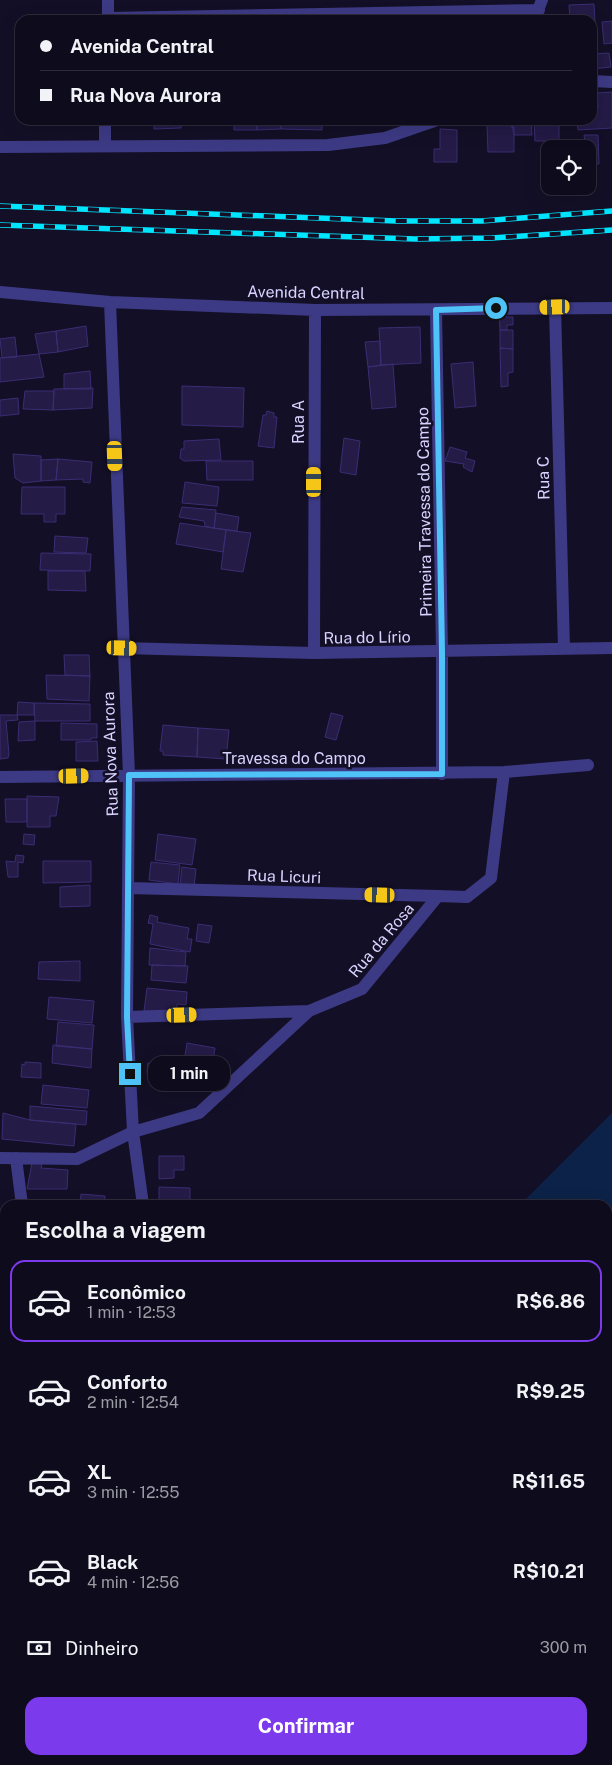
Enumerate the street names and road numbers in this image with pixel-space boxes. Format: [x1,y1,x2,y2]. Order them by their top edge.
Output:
street label: Avenida Central [247,282,365,303]
street label: Rua A [289,400,308,444]
street label: Primeira Travessa do Campo [413,407,436,617]
street label: Rua C [534,456,553,500]
street label: Rua do Lírio [323,627,411,648]
street label: Rua Nova Aurora [99,691,122,817]
street label: Travessa do Campo [222,749,366,768]
street label: Rua Licuri [247,866,321,887]
street label: Rua da Rosa [345,899,418,981]

